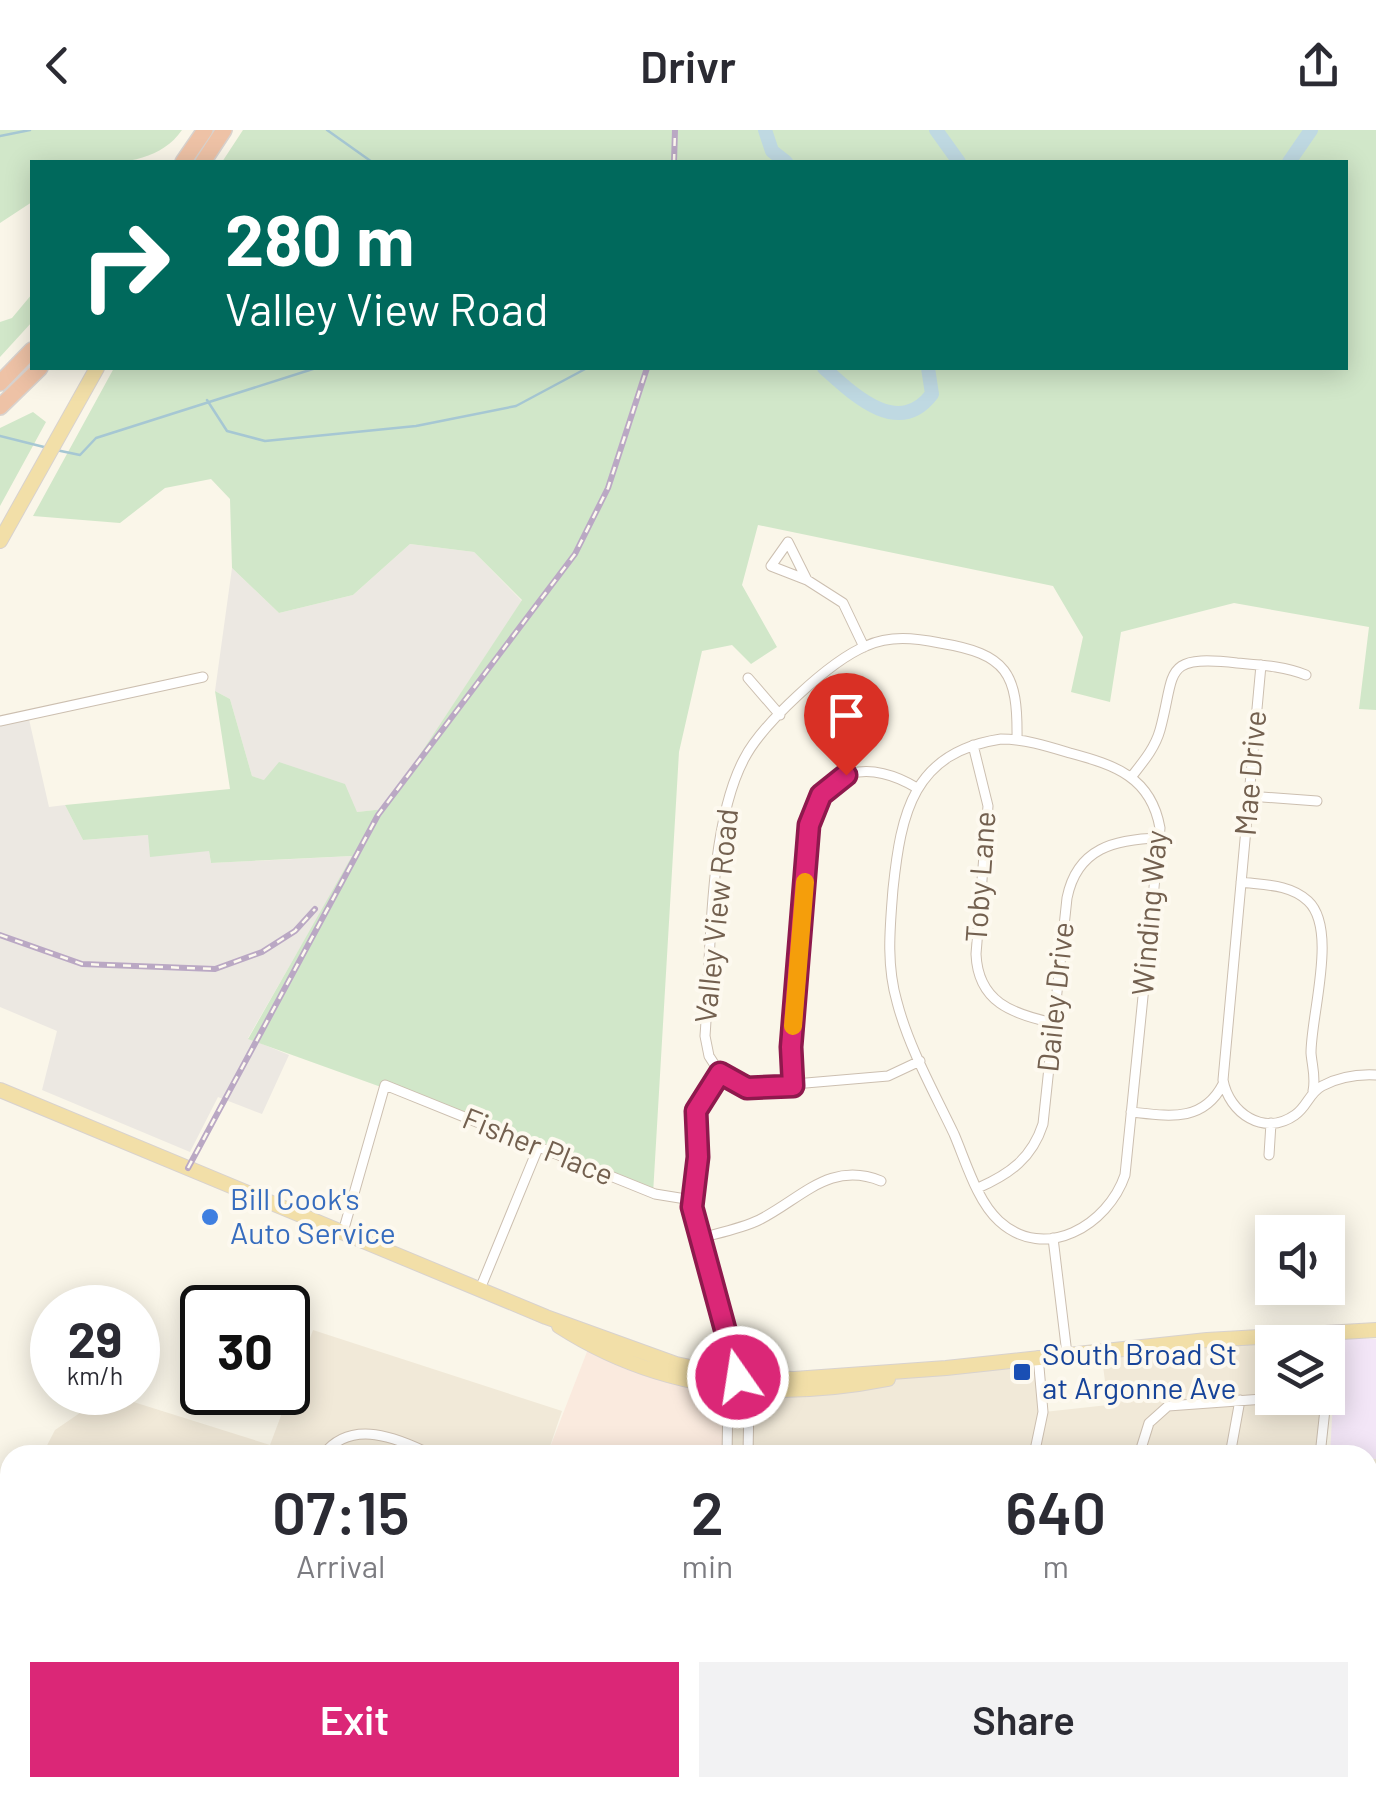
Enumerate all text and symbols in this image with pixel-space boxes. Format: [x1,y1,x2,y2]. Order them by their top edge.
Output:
icon: back [30,38,85,93]
text: Drivr [640,38,736,92]
icon: share [1291,38,1346,93]
text: 280 m [225,196,414,280]
icon: right [60,200,190,330]
text: Valley View Road [225,281,549,335]
pin [804,673,889,776]
icon: arrive [819,688,874,743]
street label: Mae Drive [1226,709,1272,837]
street label: Valley View Road [686,807,744,1025]
street label: Toby Lane [956,810,1002,944]
street label: Winding Way [1123,828,1173,997]
street label: Dailey Drive [1028,920,1080,1074]
street label: Fisher Place [458,1099,619,1192]
place label: Bill Cook's Auto Service [230,1180,396,1250]
marker: Bill Cook's Auto Service [199,1206,221,1228]
map controls [1255,1215,1345,1415]
button: sound [1255,1215,1345,1305]
speed limit sign: 30 [180,1285,310,1415]
text: 29 [68,1308,122,1368]
position arrow [686,1325,790,1429]
button: layers [1255,1325,1345,1415]
place label: South Broad St at Argonne Ave [1042,1335,1237,1405]
text: km/h [67,1360,123,1390]
marker: South Broad St at Argonne Ave [1011,1361,1033,1383]
text: 07:15 [272,1475,410,1547]
text: 2 [691,1475,724,1547]
text: 640 [1005,1475,1106,1547]
text: Arrival [296,1546,385,1584]
text: min [681,1546,733,1584]
text: m [1042,1546,1069,1584]
button: Exit [30,1662,679,1777]
button: Share [699,1662,1348,1777]

